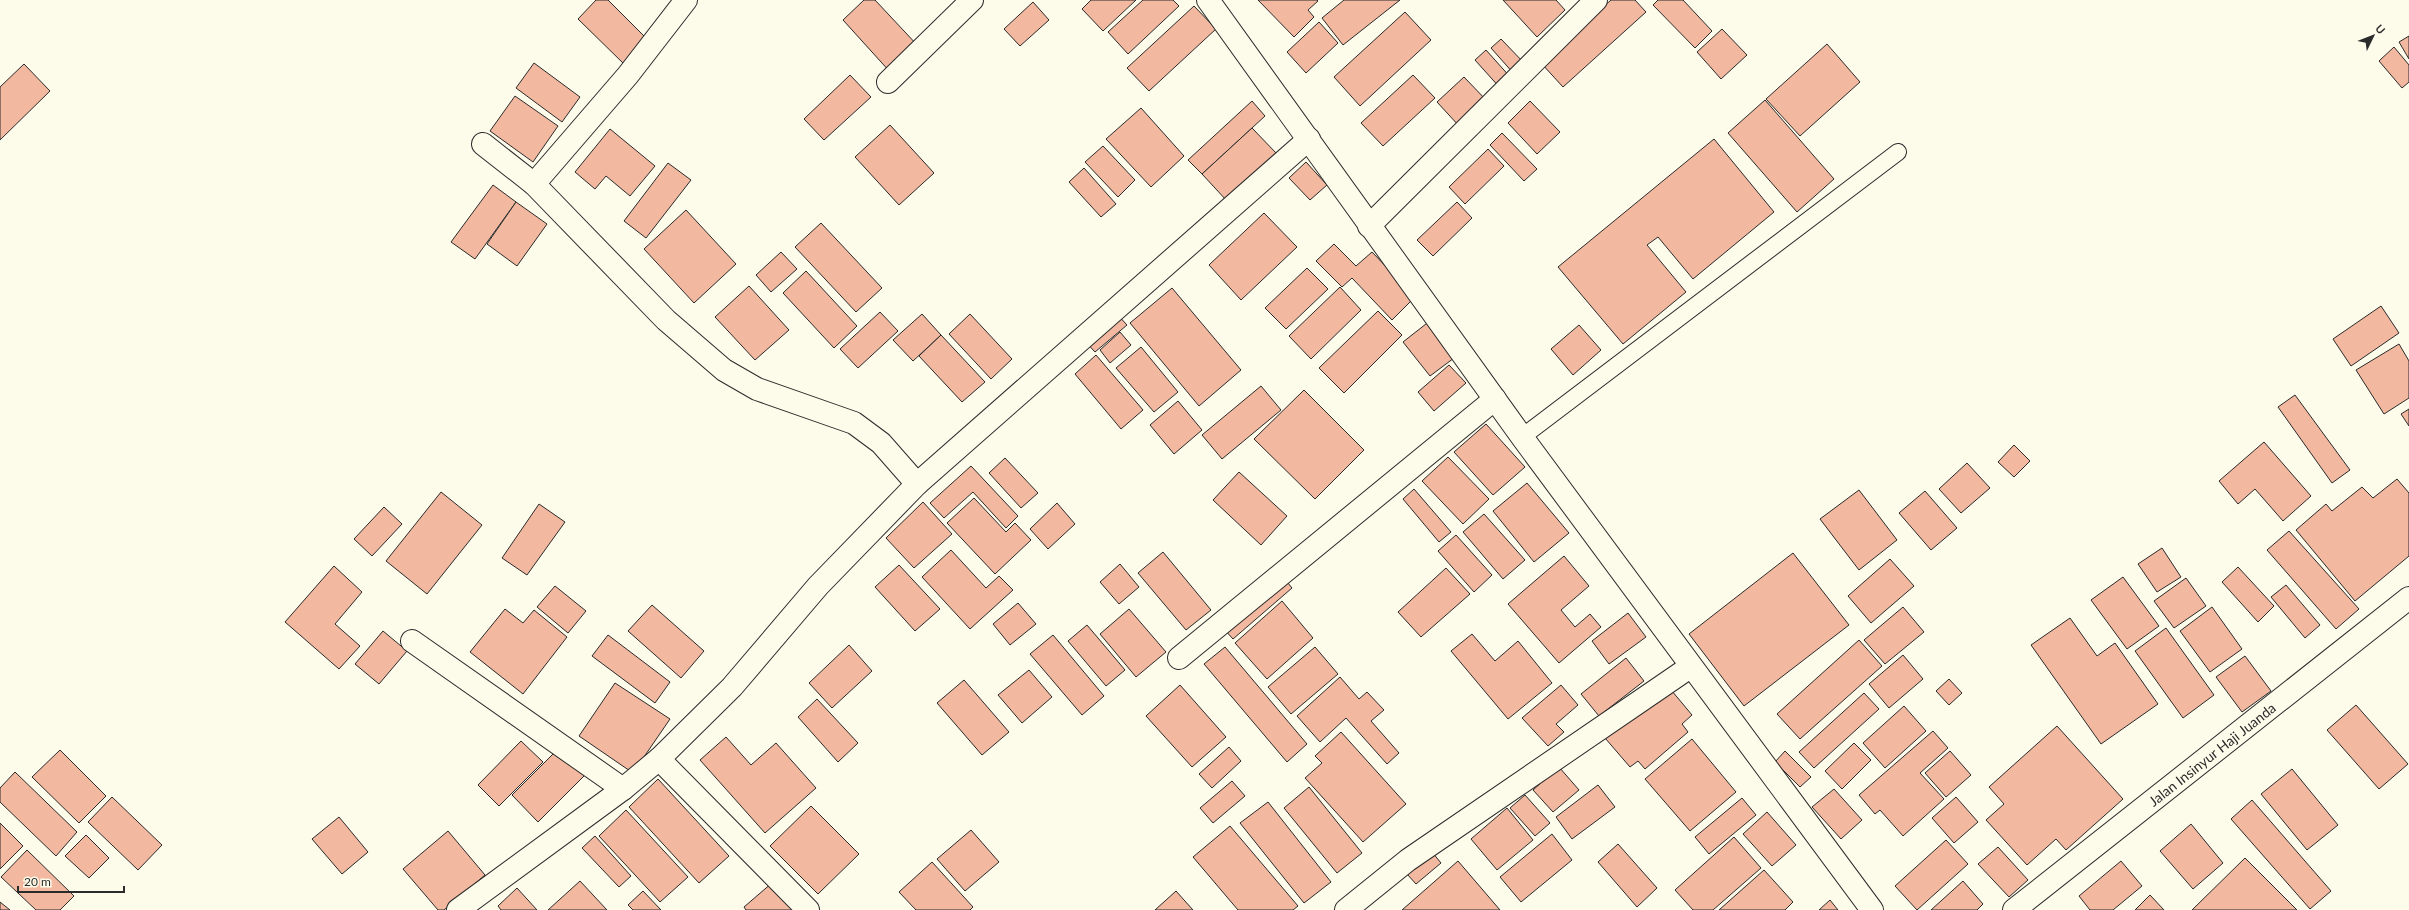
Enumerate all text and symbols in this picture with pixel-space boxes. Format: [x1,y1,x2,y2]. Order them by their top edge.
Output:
north arrow [2353,16,2393,56]
text: U [2373,21,2388,36]
street label: Jalan Insinyur Haji Juanda [2145,698,2279,809]
scale bar [18,868,124,894]
text: 20 m [24,874,51,889]

